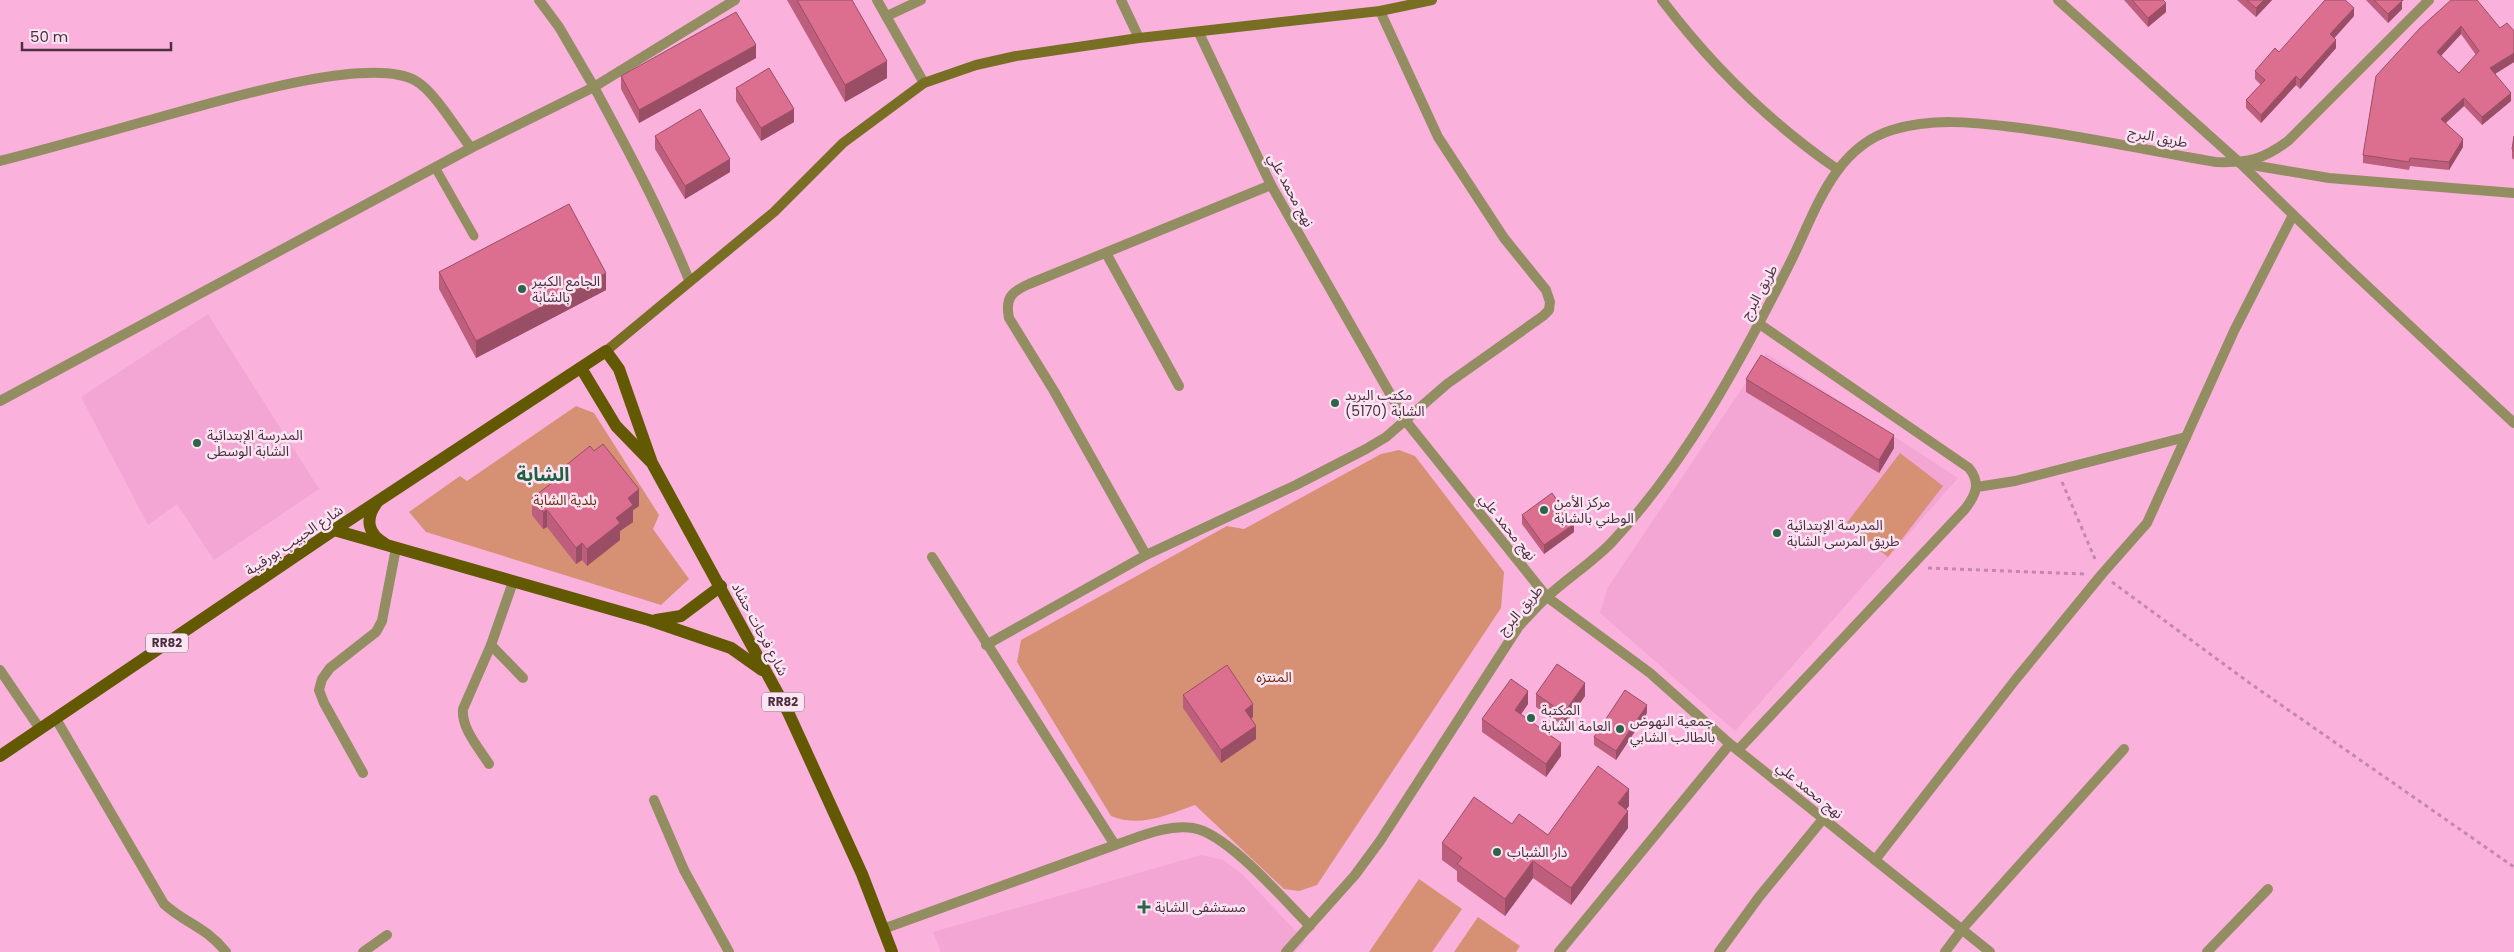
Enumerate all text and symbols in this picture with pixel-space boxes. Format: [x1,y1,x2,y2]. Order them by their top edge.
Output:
scale bar [22,20,171,52]
text: 50 m [30,26,68,47]
street label: طريق البرج [2126,121,2189,154]
street label: نهج محمد علي [1262,150,1319,231]
street label: طريق البرج [1736,261,1783,324]
place label: الجامع الكبير بالشابة [531,271,600,307]
marker: الجامع الكبير بالشابة [516,283,528,295]
place label: مكتب البريد الشابة (5170) [1345,385,1425,421]
marker: مكتب البريد الشابة (5170) [1329,397,1341,409]
place label: المدرسة الإبتدائية الشابة الوسطى [207,425,303,461]
marker: المدرسة الإبتدائية الشابة الوسطى [191,437,203,449]
district label: الشابة [517,461,569,488]
street label: نهج محمد علي [1474,489,1541,566]
park label: بلدية الشابة [533,490,597,510]
place label: مركز الأمن الوطني بالشابة [1554,492,1634,529]
street label: شارع الحبيب بورقيبة [241,500,347,581]
marker: مركز الأمن الوطني بالشابة [1538,504,1550,516]
place label: المدرسة الإبتدائية طريق المرسى الشابة [1787,515,1900,551]
marker: المدرسة الإبتدائية طريق المرسى الشابة [1771,527,1783,539]
street label: شارع فرحات حشاد [726,579,793,680]
street label: طريق البرج [1493,581,1548,640]
road number: RR82 [146,634,188,652]
park label: المنتزه [1256,667,1292,687]
road number: RR82 [762,692,804,712]
place label: المكتبة العامة الشابة [1541,700,1611,736]
place label: جمعية النهوض بالطالب الشابي [1630,711,1715,748]
marker: المكتبة العامة الشابة [1525,712,1537,724]
marker: جمعية النهوض بالطالب الشابي [1614,723,1626,735]
street label: نهج محمد علي [1772,757,1848,824]
place label: دار الشباب [1507,842,1568,862]
marker: دار الشباب [1491,846,1503,858]
place label: مستشفى الشابة [1155,897,1246,917]
marker: مستشفى الشابة [1137,900,1151,914]

